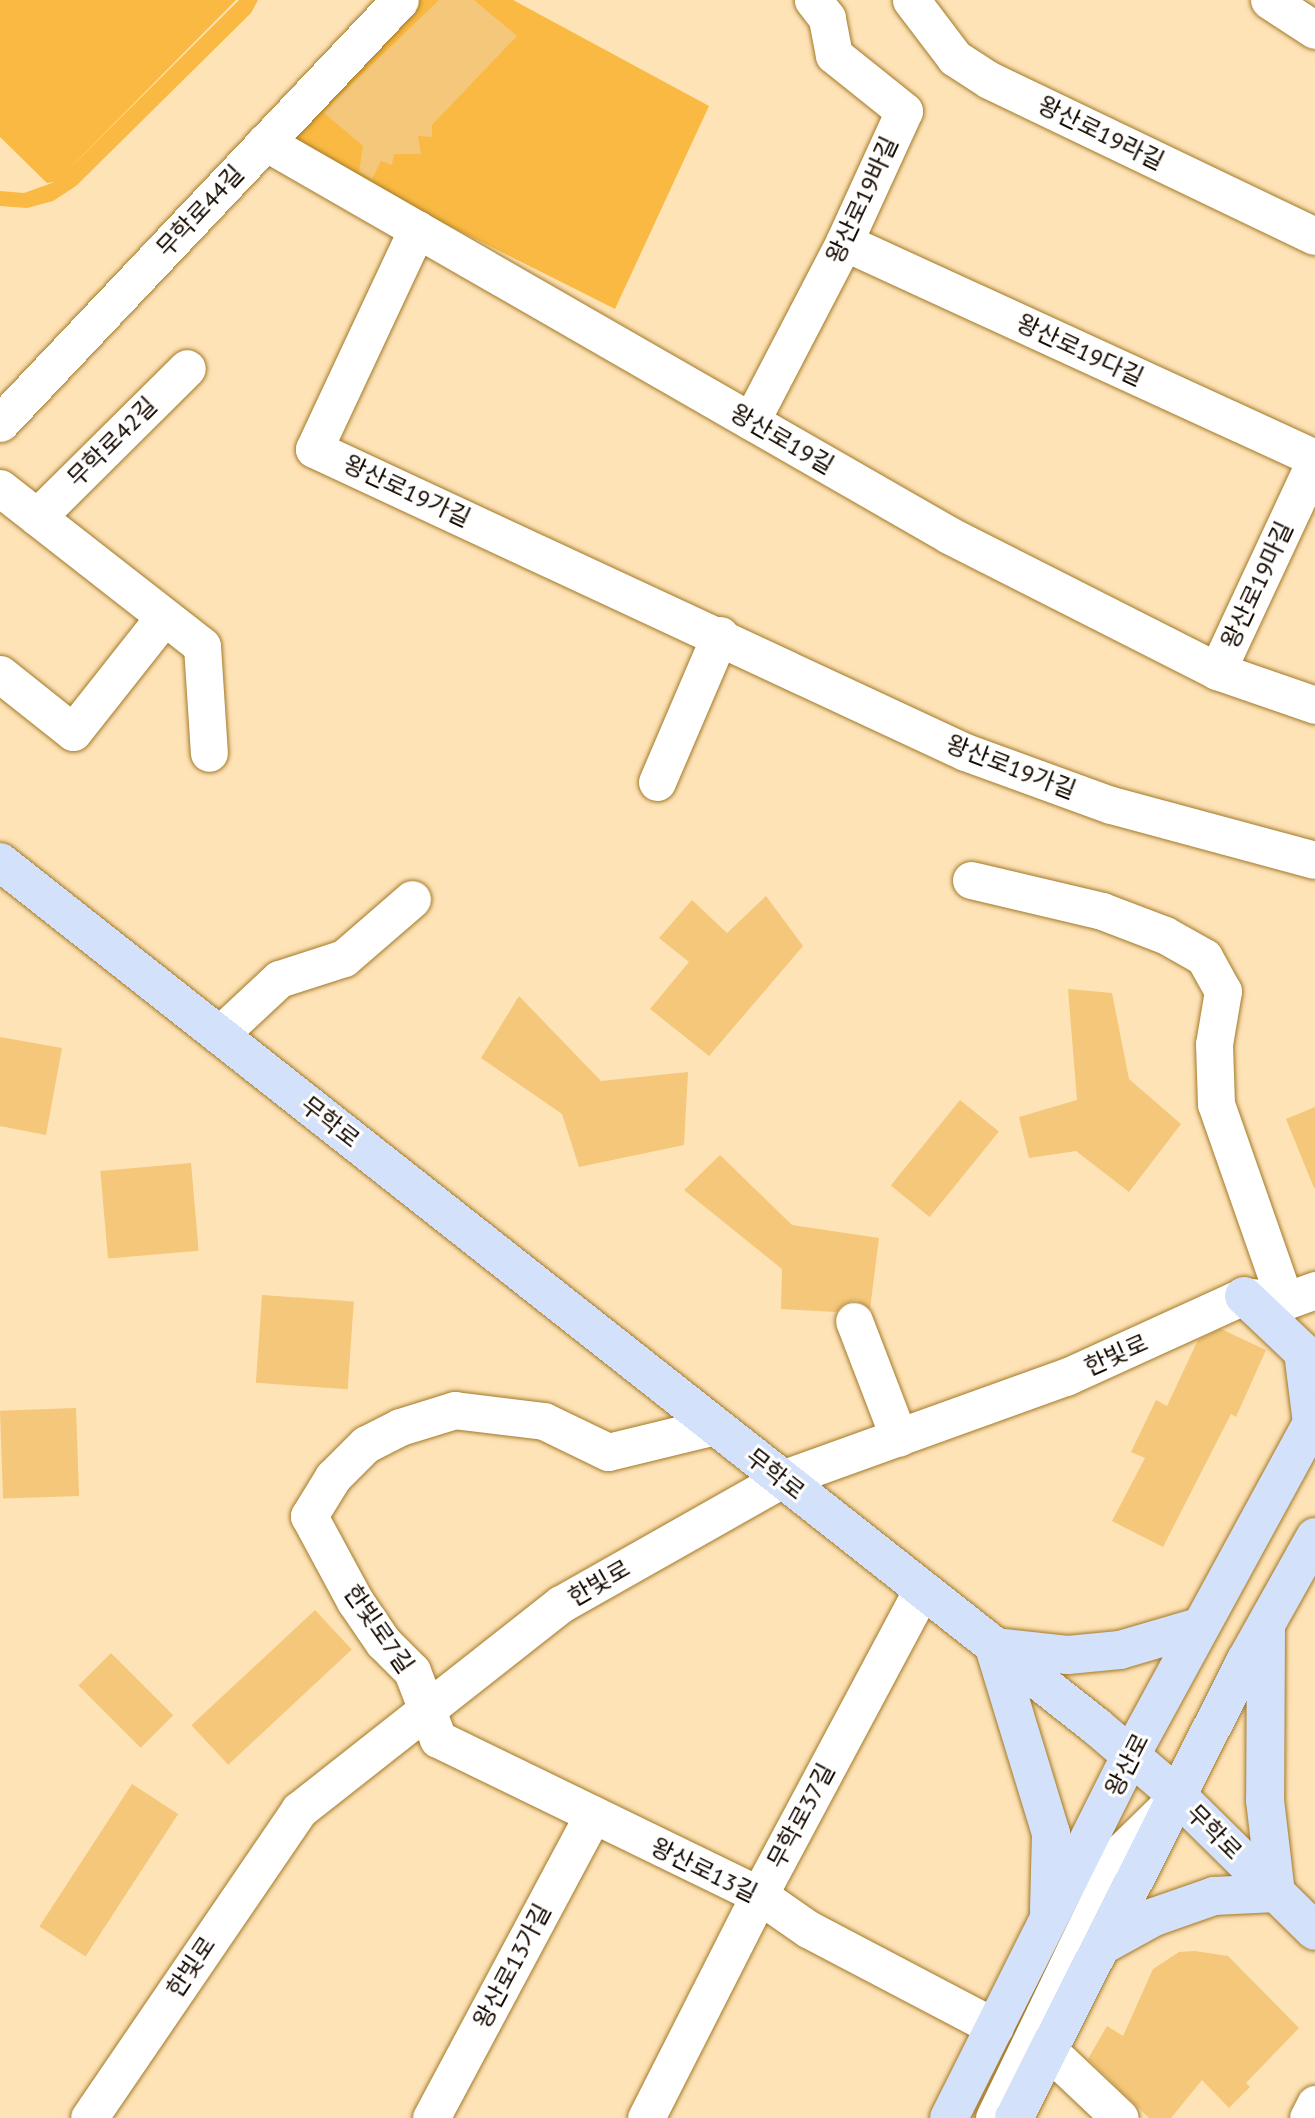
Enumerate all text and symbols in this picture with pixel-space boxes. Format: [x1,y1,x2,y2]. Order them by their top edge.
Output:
street label: 왕산로19라길 [1033,90,1169,176]
street label: 왕산로19바길 [820,132,904,268]
street label: 무학로44길 [150,159,250,263]
street label: 왕산로19다길 [1012,308,1148,392]
street label: 무학로42길 [61,391,163,493]
street label: 왕산로19길 [725,398,839,480]
street label: 왕산로19가길 [339,449,475,533]
street label: 왕산로19마길 [1215,517,1299,653]
street label: 왕산로19가길 [942,729,1080,805]
street label: 무학로 [295,1090,365,1154]
street label: 한빛로 [1080,1328,1152,1382]
street label: 무학로 [740,1442,810,1506]
street label: 한빛로 [563,1554,635,1612]
street label: 한빛로7길 [338,1579,420,1679]
street label: 왕산로 [1099,1729,1155,1801]
street label: 무학로37길 [761,1759,841,1873]
street label: 무학로 [1180,1798,1248,1866]
street label: 왕산로13길 [646,1832,762,1908]
street label: 왕산로13가길 [467,1899,557,2033]
street label: 한빛로 [161,1931,221,2003]

